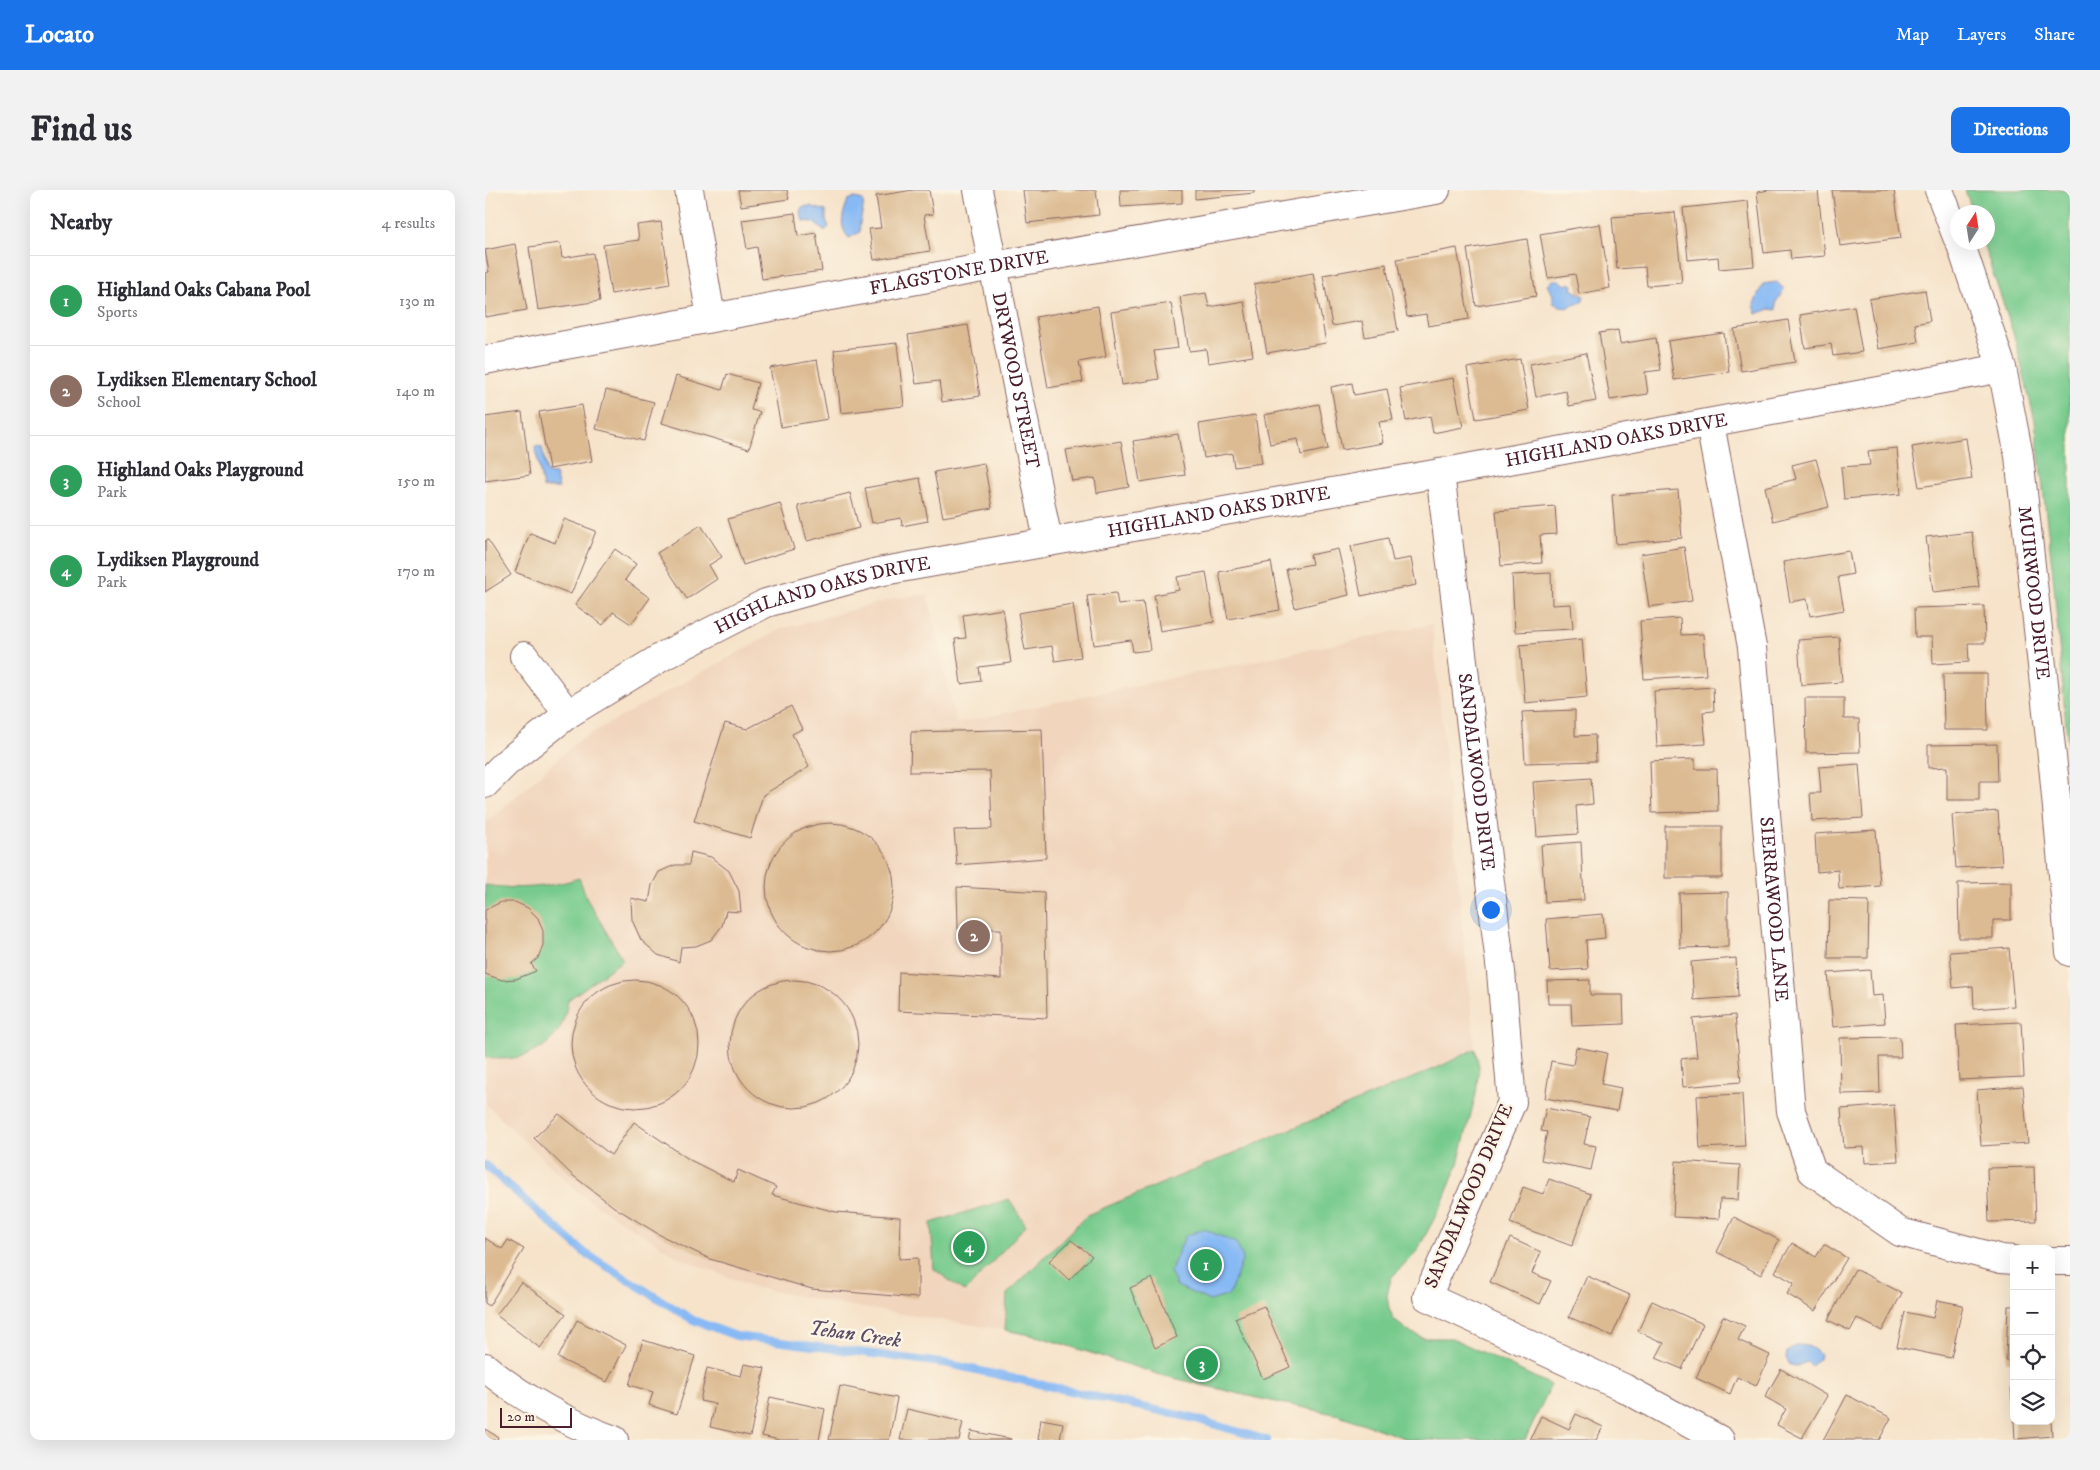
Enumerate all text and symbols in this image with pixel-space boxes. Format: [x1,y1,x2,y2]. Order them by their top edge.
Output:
text: Locato [25,20,94,50]
text: Map [1896,24,1929,46]
text: Layers [1957,24,2006,46]
text: Share [2034,24,2075,46]
button: Directions [1951,107,2070,153]
text: Find us [30,108,132,152]
north arrow [1950,205,1995,250]
text: Nearby [50,210,112,236]
text: 4 results [382,213,435,233]
street label: FLAGSTONE DRIVE [868,245,1050,300]
text: Highland Oaks Cabana Pool [97,279,310,302]
street label: DRYWOOD STREET [987,290,1045,471]
text: 1 [63,291,69,311]
text: 130 m [399,291,435,311]
text: Sports [97,302,138,322]
text: Lydiksen Elementary School [97,369,317,392]
text: 2 [62,381,70,401]
text: 140 m [396,381,435,401]
text: School [97,392,141,412]
street label: HIGHLAND OAKS DRIVE [1503,408,1729,472]
text: Highland Oaks Playground [97,459,303,482]
text: 3 [63,471,69,491]
text: 150 m [397,471,435,491]
street label: HIGHLAND OAKS DRIVE [1106,481,1332,543]
text: Park [97,482,127,502]
street label: MUIRWOOD DRIVE [2013,505,2055,681]
text: Lydiksen Playground [97,549,259,572]
street label: HIGHLAND OAKS DRIVE [710,552,932,639]
text: 4 [61,561,71,581]
text: 170 m [397,561,435,581]
text: Park [97,572,127,592]
street label: SANDALWOOD DRIVE [1453,672,1500,872]
street label: SIERRAWOOD LANE [1755,816,1793,1003]
your location [1478,897,1504,923]
pin: 2 [958,917,990,955]
street label: SANDALWOOD DRIVE [1420,1100,1518,1292]
pin: 4 [953,1228,985,1266]
map controls [2010,1245,2055,1425]
button: + [2010,1245,2055,1290]
pin: 1 [1190,1246,1222,1284]
button: − [2010,1290,2055,1335]
water label: Tehan Creek [807,1316,903,1354]
button: locate [2010,1335,2055,1380]
pin: 3 [1186,1345,1218,1383]
button: layers [2010,1380,2055,1425]
scale bar [500,1405,573,1428]
text: 20 m [507,1408,535,1426]

